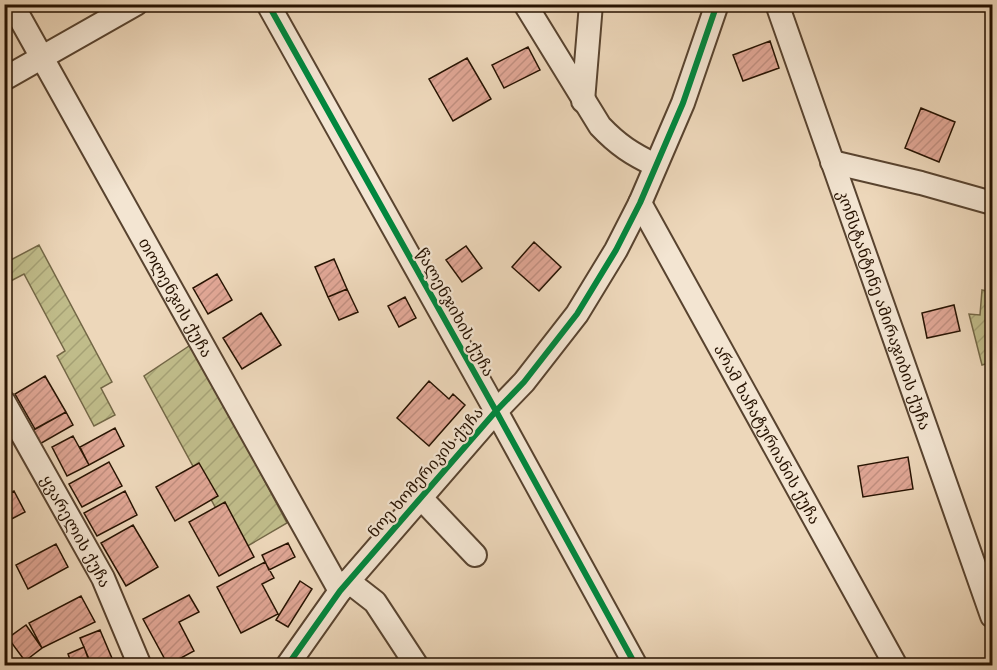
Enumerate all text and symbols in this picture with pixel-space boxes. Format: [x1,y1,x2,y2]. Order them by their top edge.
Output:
street label: კონსტანტინე ამირაჯიბის ქუჩა [833,187,936,432]
street label: თოლენჯის ქუჩა [134,234,217,361]
street label: წალენჯიხის ქუჩა [412,244,500,380]
street label: არამ ხაჩატურიანის ქუჩა [710,341,826,528]
street label: ნოე ხომერიკის ქუჩა [363,403,487,541]
street label: ყვარელის ქუჩა [37,471,116,590]

